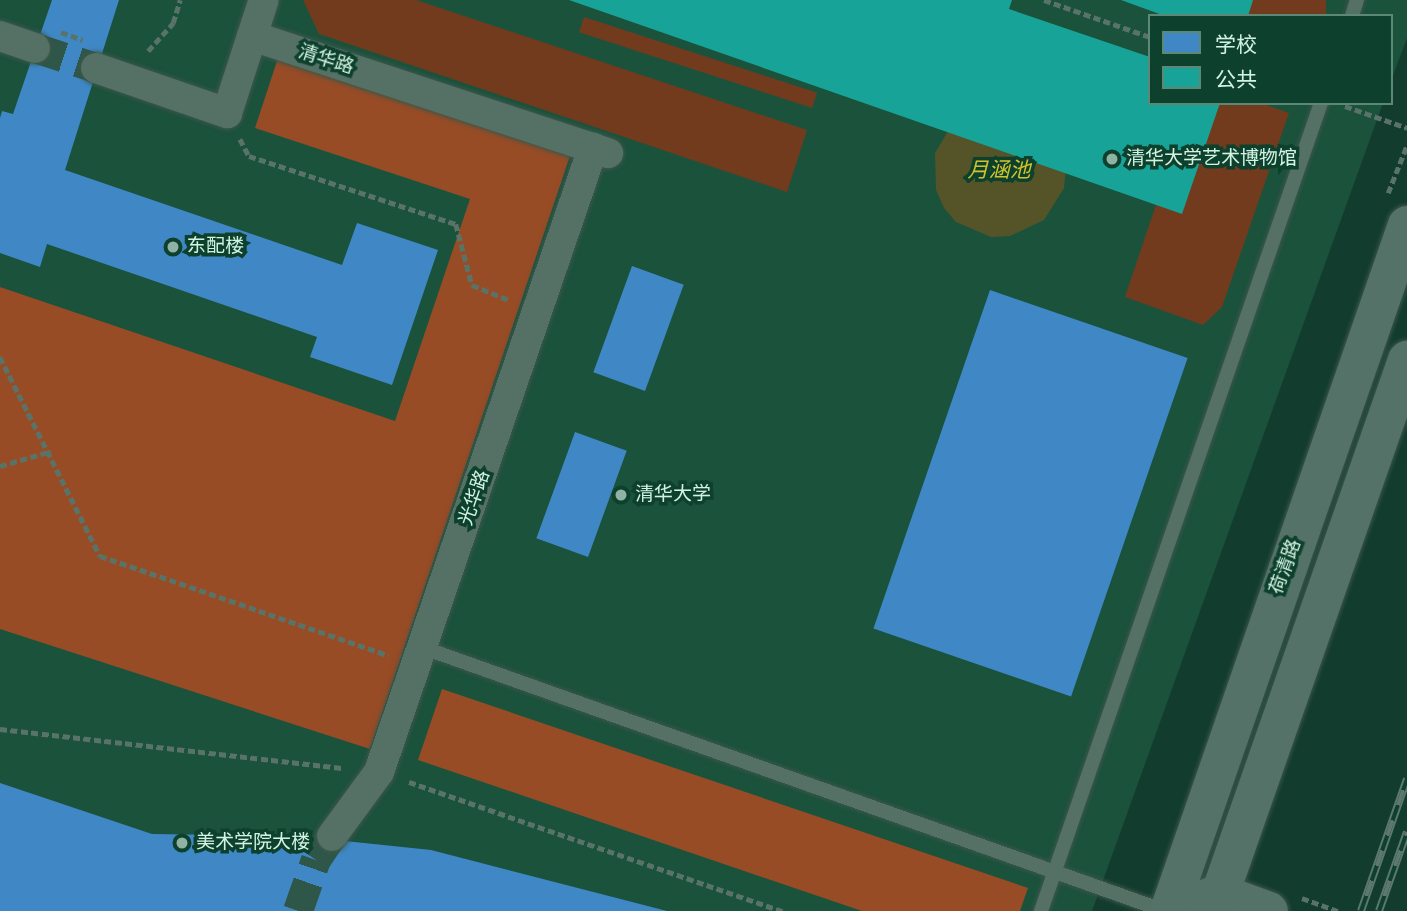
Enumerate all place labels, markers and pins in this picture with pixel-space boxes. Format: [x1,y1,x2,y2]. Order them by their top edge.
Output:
place label: 清华大学艺术博物馆 [1126,148,1297,170]
marker: 清华大学艺术博物馆 [1104,151,1120,167]
place label: 东配楼 [187,236,244,258]
marker: 东配楼 [165,239,181,255]
place label: 清华大学 [635,484,711,506]
marker: 清华大学 [613,487,629,503]
place label: 美术学院大楼 [196,832,310,854]
marker: 美术学院大楼 [174,835,190,851]

